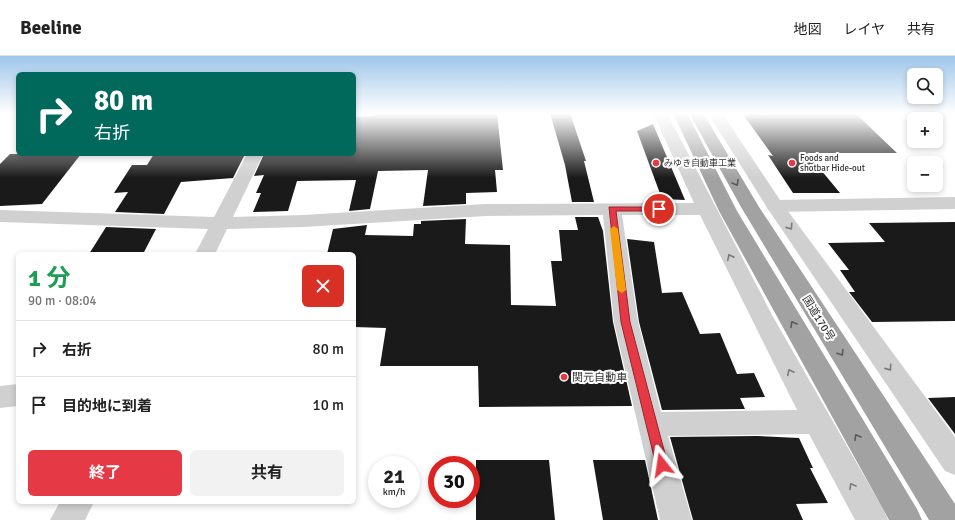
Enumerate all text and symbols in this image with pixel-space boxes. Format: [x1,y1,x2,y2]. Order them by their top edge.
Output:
text: Beeline [20,16,82,40]
text: 地図 [793,21,821,38]
text: レイヤ [843,21,885,38]
text: 共有 [907,21,935,38]
map controls [907,68,943,192]
button: search [907,68,943,104]
text: 80 m [94,84,153,118]
icon: right [28,88,80,140]
button: + [907,112,943,148]
text: 右折 [94,122,130,144]
place label: Foods and shotbar Hide-out [800,153,865,174]
button: − [907,156,943,192]
marker: みゆき自動車工業 [651,158,661,168]
place label: みゆき自動車工業 [664,158,736,169]
marker: Foods and shotbar Hide-out [787,158,797,168]
one-way arrow [731,179,738,186]
pin [642,192,676,226]
icon: arrive [648,198,670,220]
one-way arrow [785,223,793,230]
one-way arrow [727,254,735,261]
text: 1 分 [28,263,70,293]
button: close [302,265,344,307]
text: 90 m · 08:04 [28,293,97,309]
street label: 国道170号 [800,293,838,343]
one-way arrow [790,321,797,328]
icon: right [28,338,50,360]
text: 80 m [313,340,344,358]
text: 右折 [62,341,92,359]
one-way arrow [836,349,844,356]
one-way arrow [884,363,891,370]
one-way arrow [787,369,795,376]
place label: 関元自動車 [572,371,627,384]
marker: 関元自動車 [559,372,569,382]
icon: arrive [28,394,50,416]
text: 10 m [313,396,344,414]
text: 目的地に到着 [62,397,152,415]
one-way arrow [854,434,862,441]
position arrow [641,444,683,486]
button: 終了 [28,450,182,496]
button: 共有 [190,450,344,496]
speed limit sign: 30 [428,456,480,508]
text: 21 [383,464,405,489]
one-way arrow [850,483,857,490]
text: km/h [383,486,405,498]

